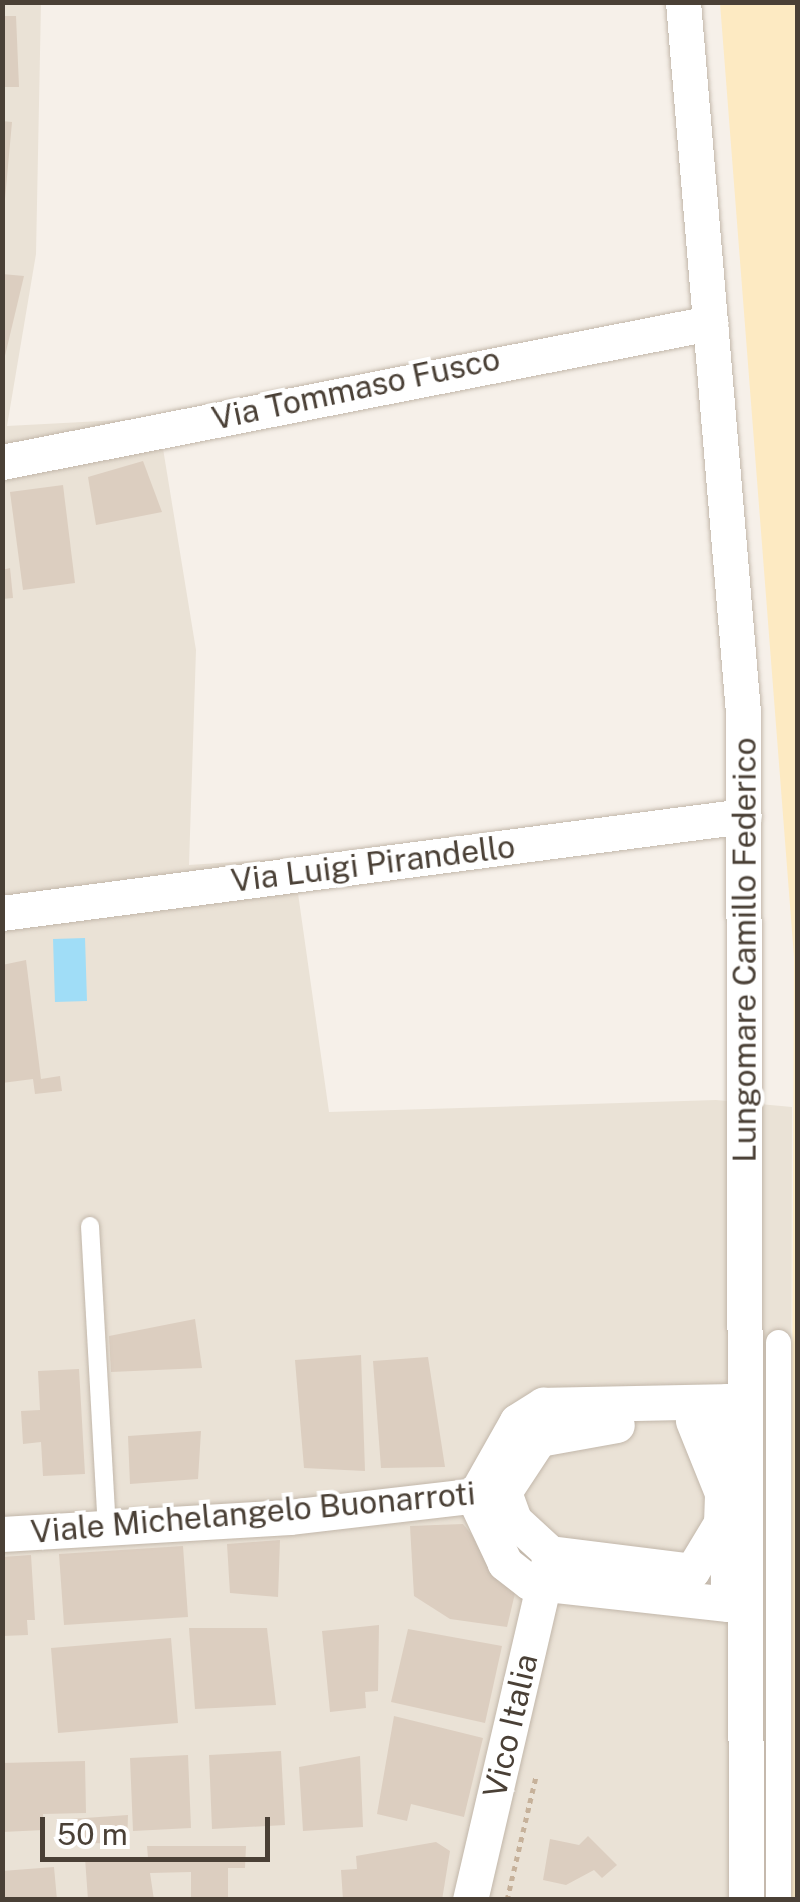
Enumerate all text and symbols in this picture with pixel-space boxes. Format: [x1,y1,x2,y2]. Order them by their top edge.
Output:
street label: Via Tommaso Fusco [208,340,504,438]
street label: Lungomare Camillo Federico [726,737,764,1163]
street label: Via Luigi Pirandello [229,828,517,900]
street label: Viale Michelangelo Buonarroti [29,1474,477,1552]
street label: Vico Italia [476,1650,546,1802]
scale bar [45,1797,275,1859]
text: 50 m [57,1816,128,1852]

